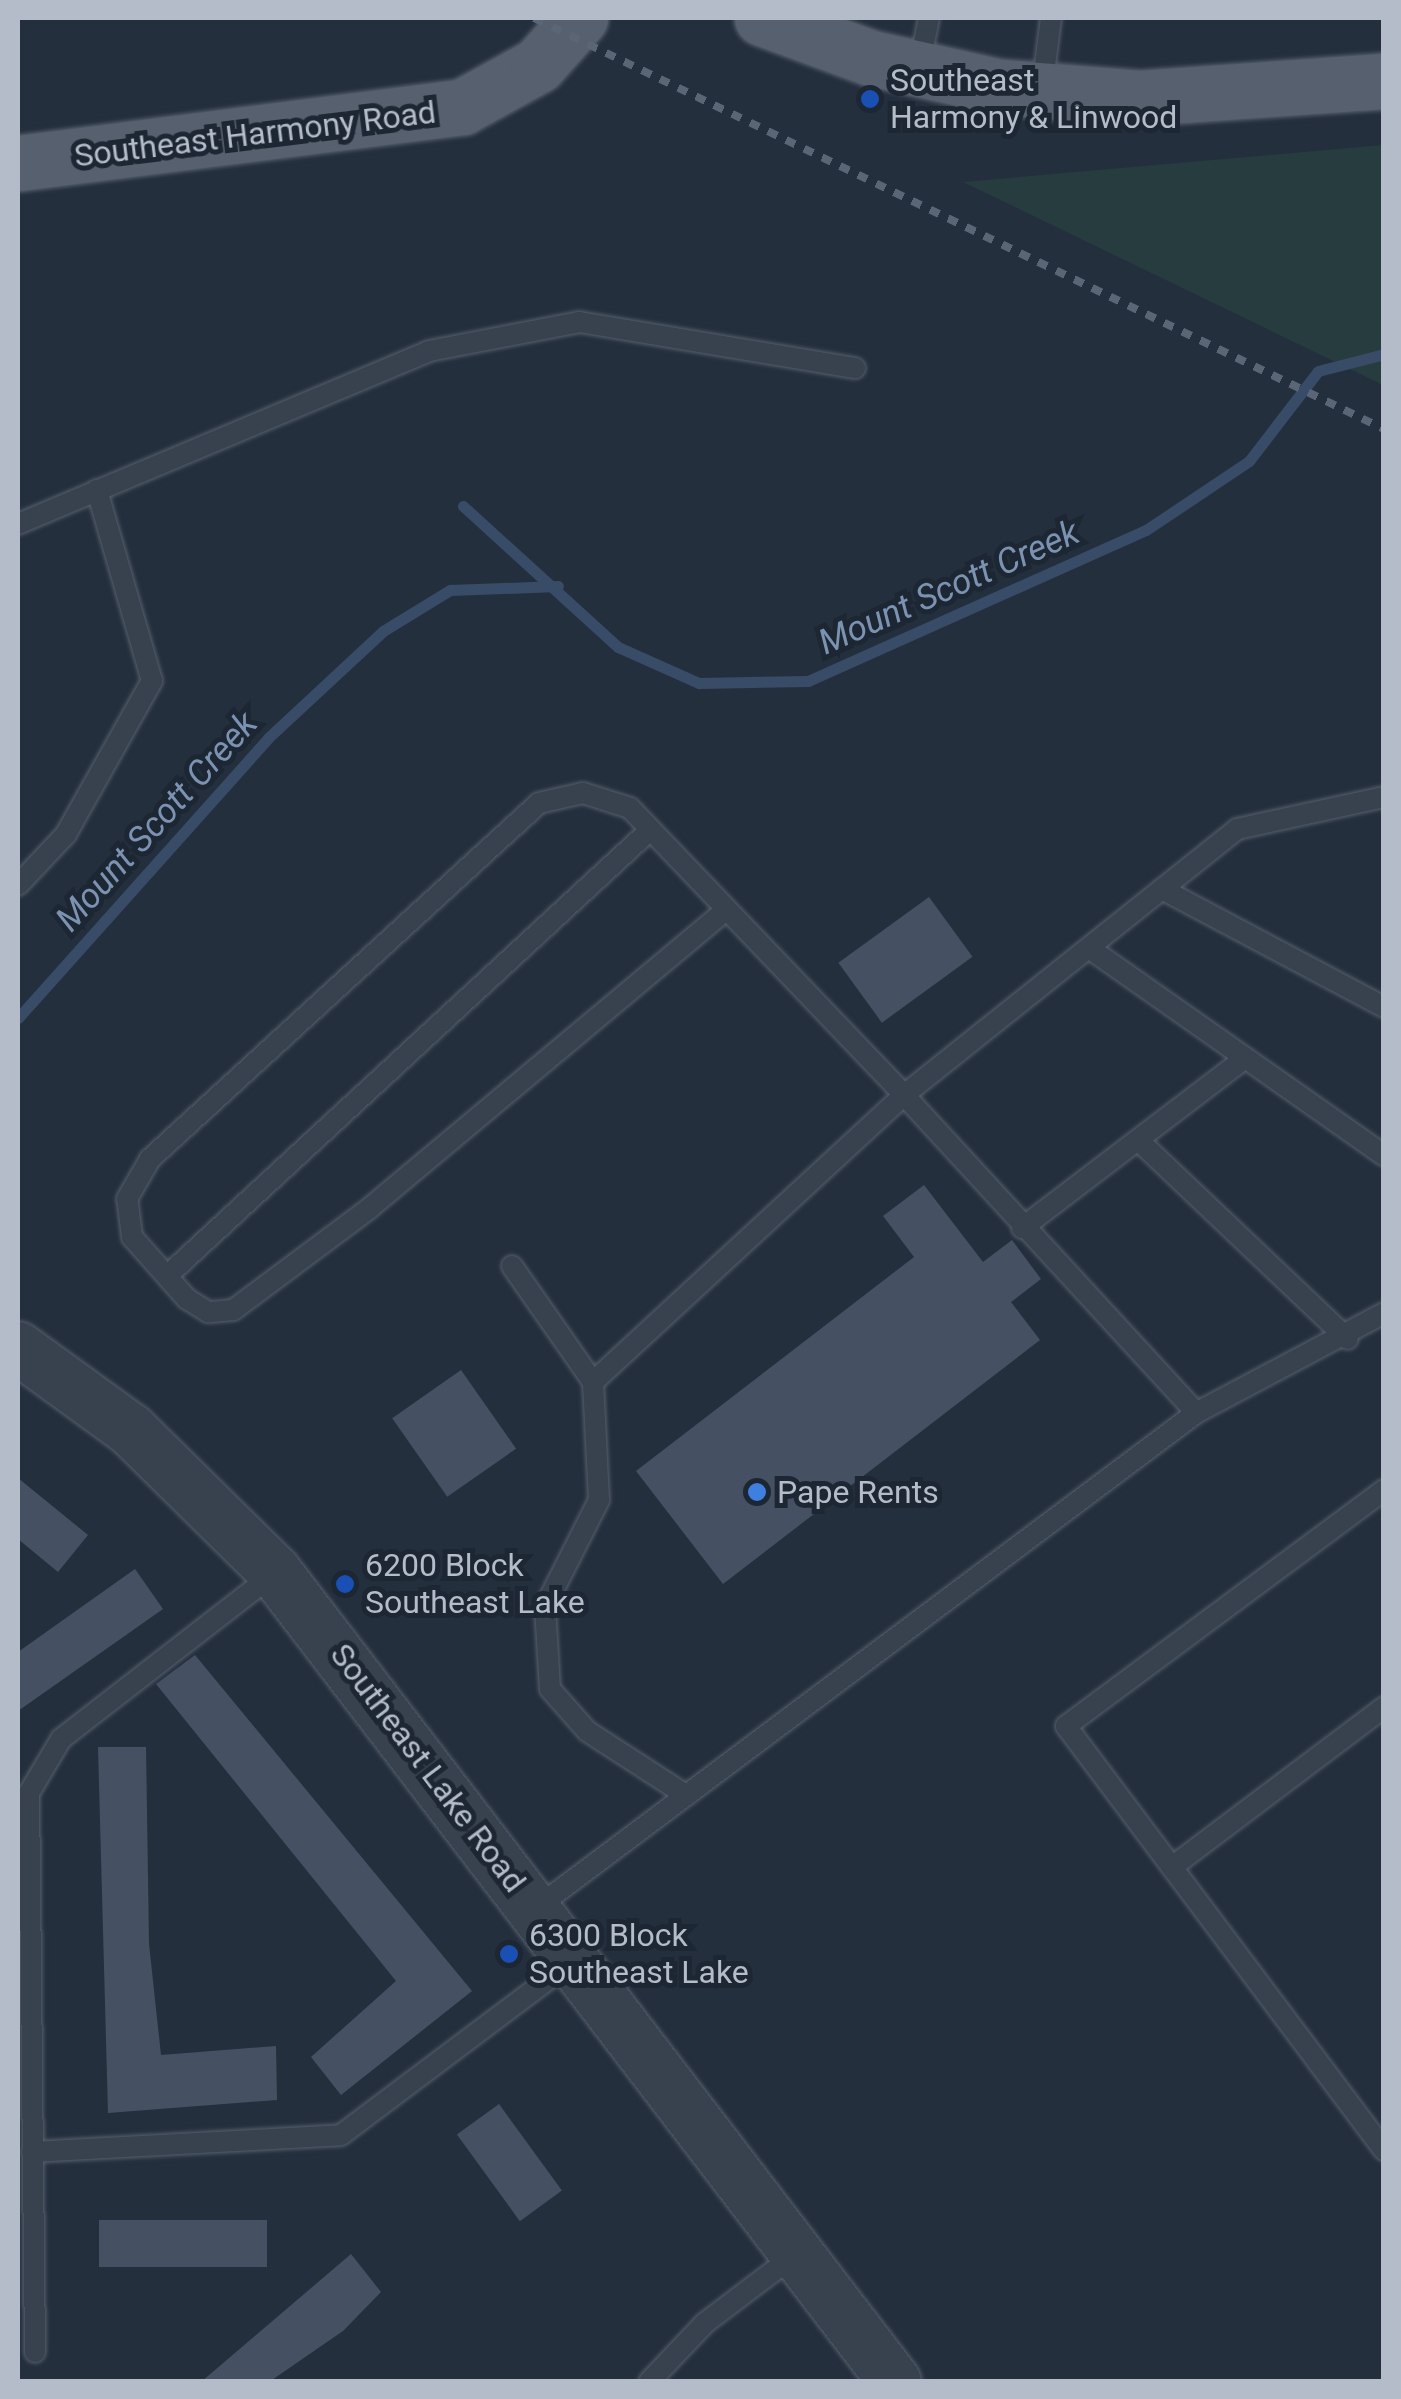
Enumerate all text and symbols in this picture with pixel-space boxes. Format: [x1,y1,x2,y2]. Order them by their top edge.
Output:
place label: Southeast Harmony & Linwood [890,62,1177,137]
marker: Southeast Harmony & Linwood [859,88,881,110]
street label: Southeast Harmony Road [72,93,438,175]
water label: Mount Scott Creek [812,512,1086,664]
water label: Mount Scott Creek [47,704,267,940]
place label: Pape Rents [777,1473,939,1511]
marker: Pape Rents [746,1481,768,1503]
place label: 6200 Block Southeast Lake [365,1547,585,1622]
marker: 6200 Block Southeast Lake [334,1573,356,1595]
street label: Southeast Lake Road [322,1636,534,1900]
place label: 6300 Block Southeast Lake [529,1917,749,1992]
marker: 6300 Block Southeast Lake [498,1943,520,1965]

